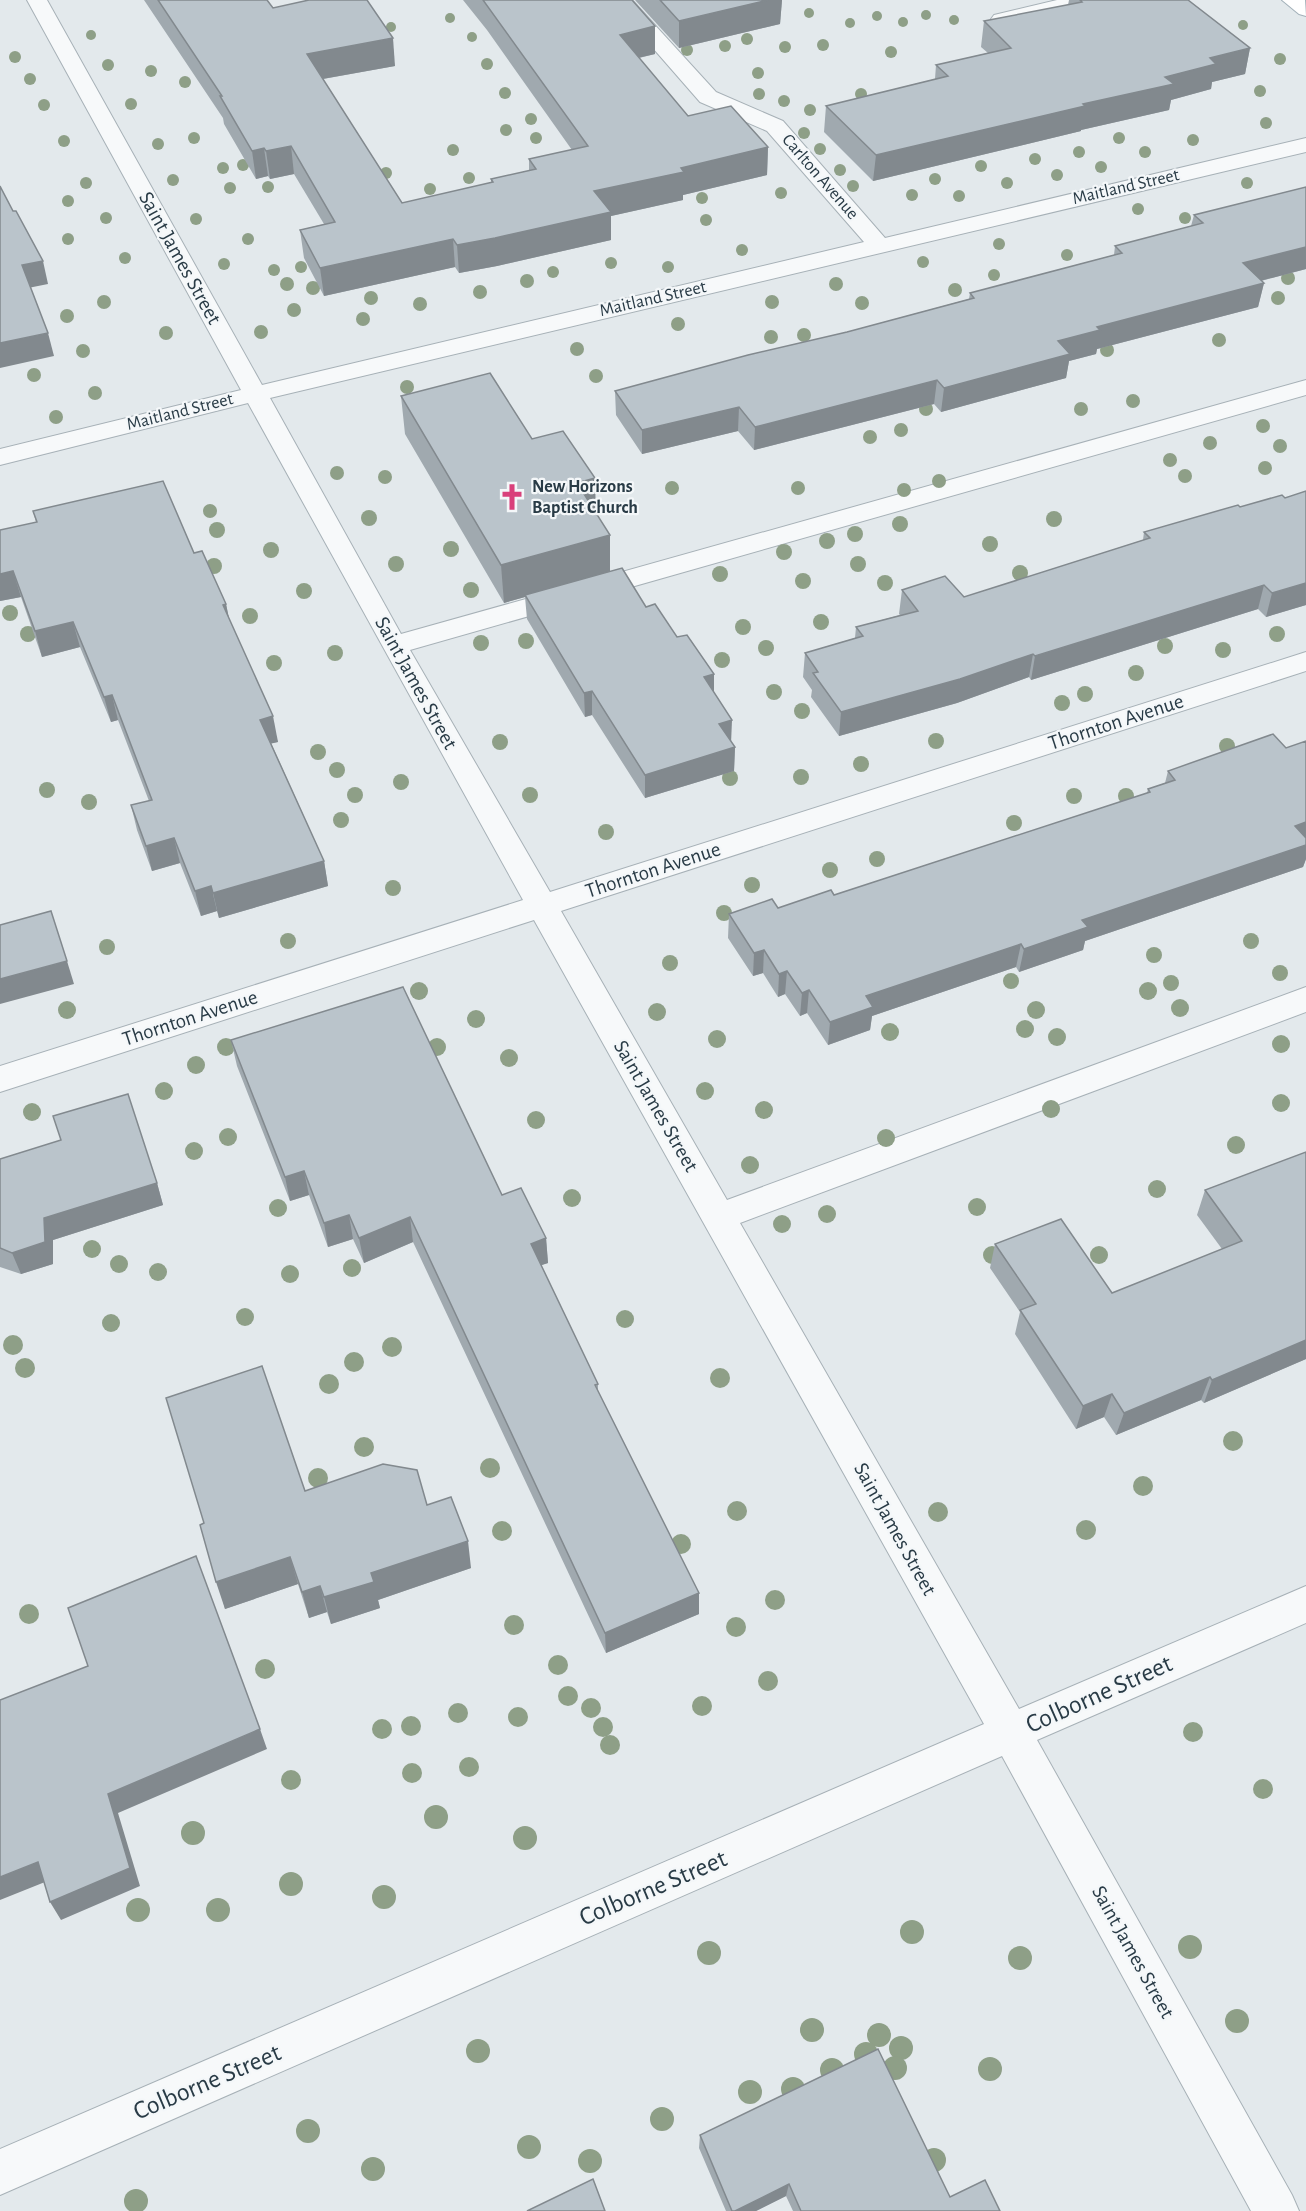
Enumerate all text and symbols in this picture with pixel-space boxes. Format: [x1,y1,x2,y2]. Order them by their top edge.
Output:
street label: Carlton Avenue [778,131,862,223]
street label: Maitland Street [1071,166,1181,208]
street label: Saint James Street [135,188,225,328]
street label: Maitland Street [598,278,708,320]
street label: Maitland Street [125,390,235,434]
place label: New Horizons Baptist Church [532,478,638,517]
church icon: New Horizons Baptist Church [497,482,527,512]
street label: Saint James Street [371,613,461,753]
street label: Thornton Avenue [1046,690,1186,754]
street label: Thornton Avenue [583,838,723,902]
street label: Thornton Avenue [120,986,260,1050]
street label: Saint James Street [610,1037,702,1176]
street label: Saint James Street [850,1459,940,1599]
street label: Colborne Street [1022,1650,1176,1738]
street label: Colborne Street [575,1845,731,1931]
street label: Saint James Street [1088,1882,1178,2022]
street label: Colborne Street [129,2039,285,2125]

